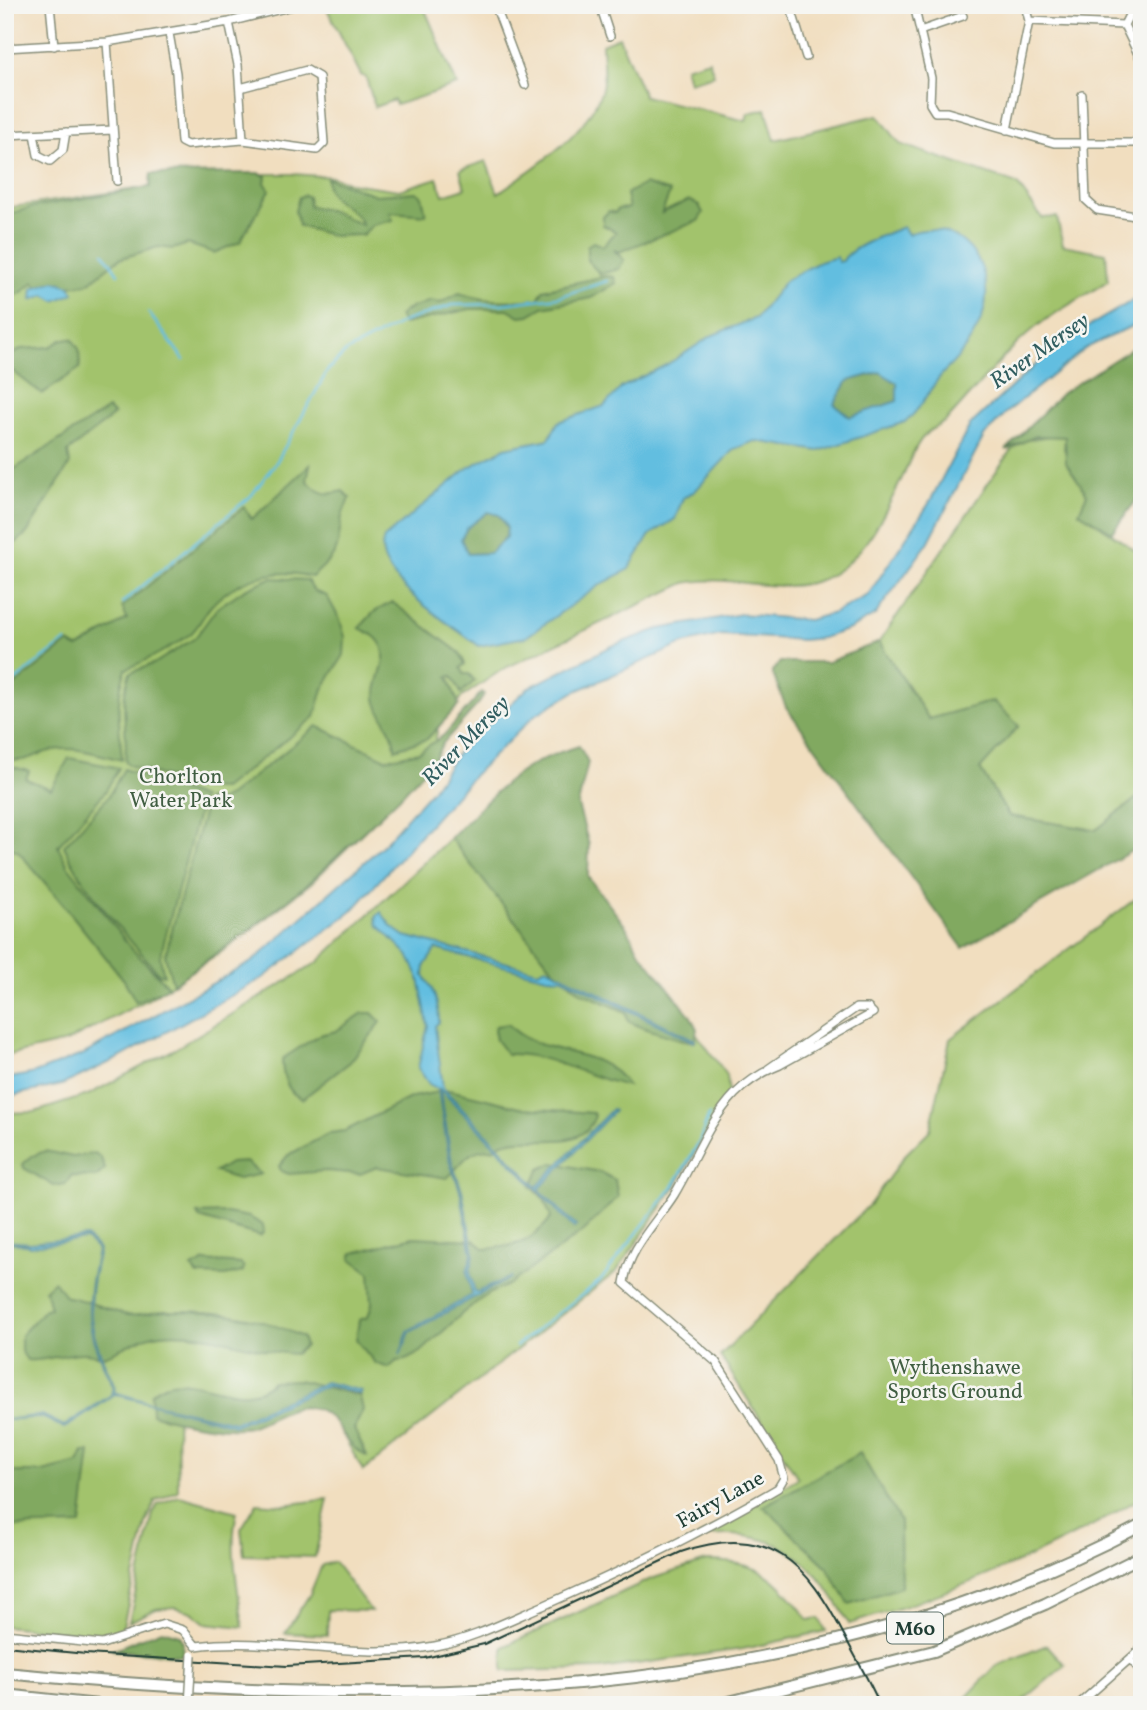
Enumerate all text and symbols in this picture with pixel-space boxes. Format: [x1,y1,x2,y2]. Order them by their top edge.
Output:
water label: River Mersey [984,305,1097,398]
water label: River Mersey [415,689,518,794]
park label: Chorlton Water Park [130,763,233,816]
park label: Wythenshawe Sports Ground [887,1354,1023,1407]
street label: Fairy Lane [672,1464,770,1536]
road number: M60 [887,1612,943,1644]

